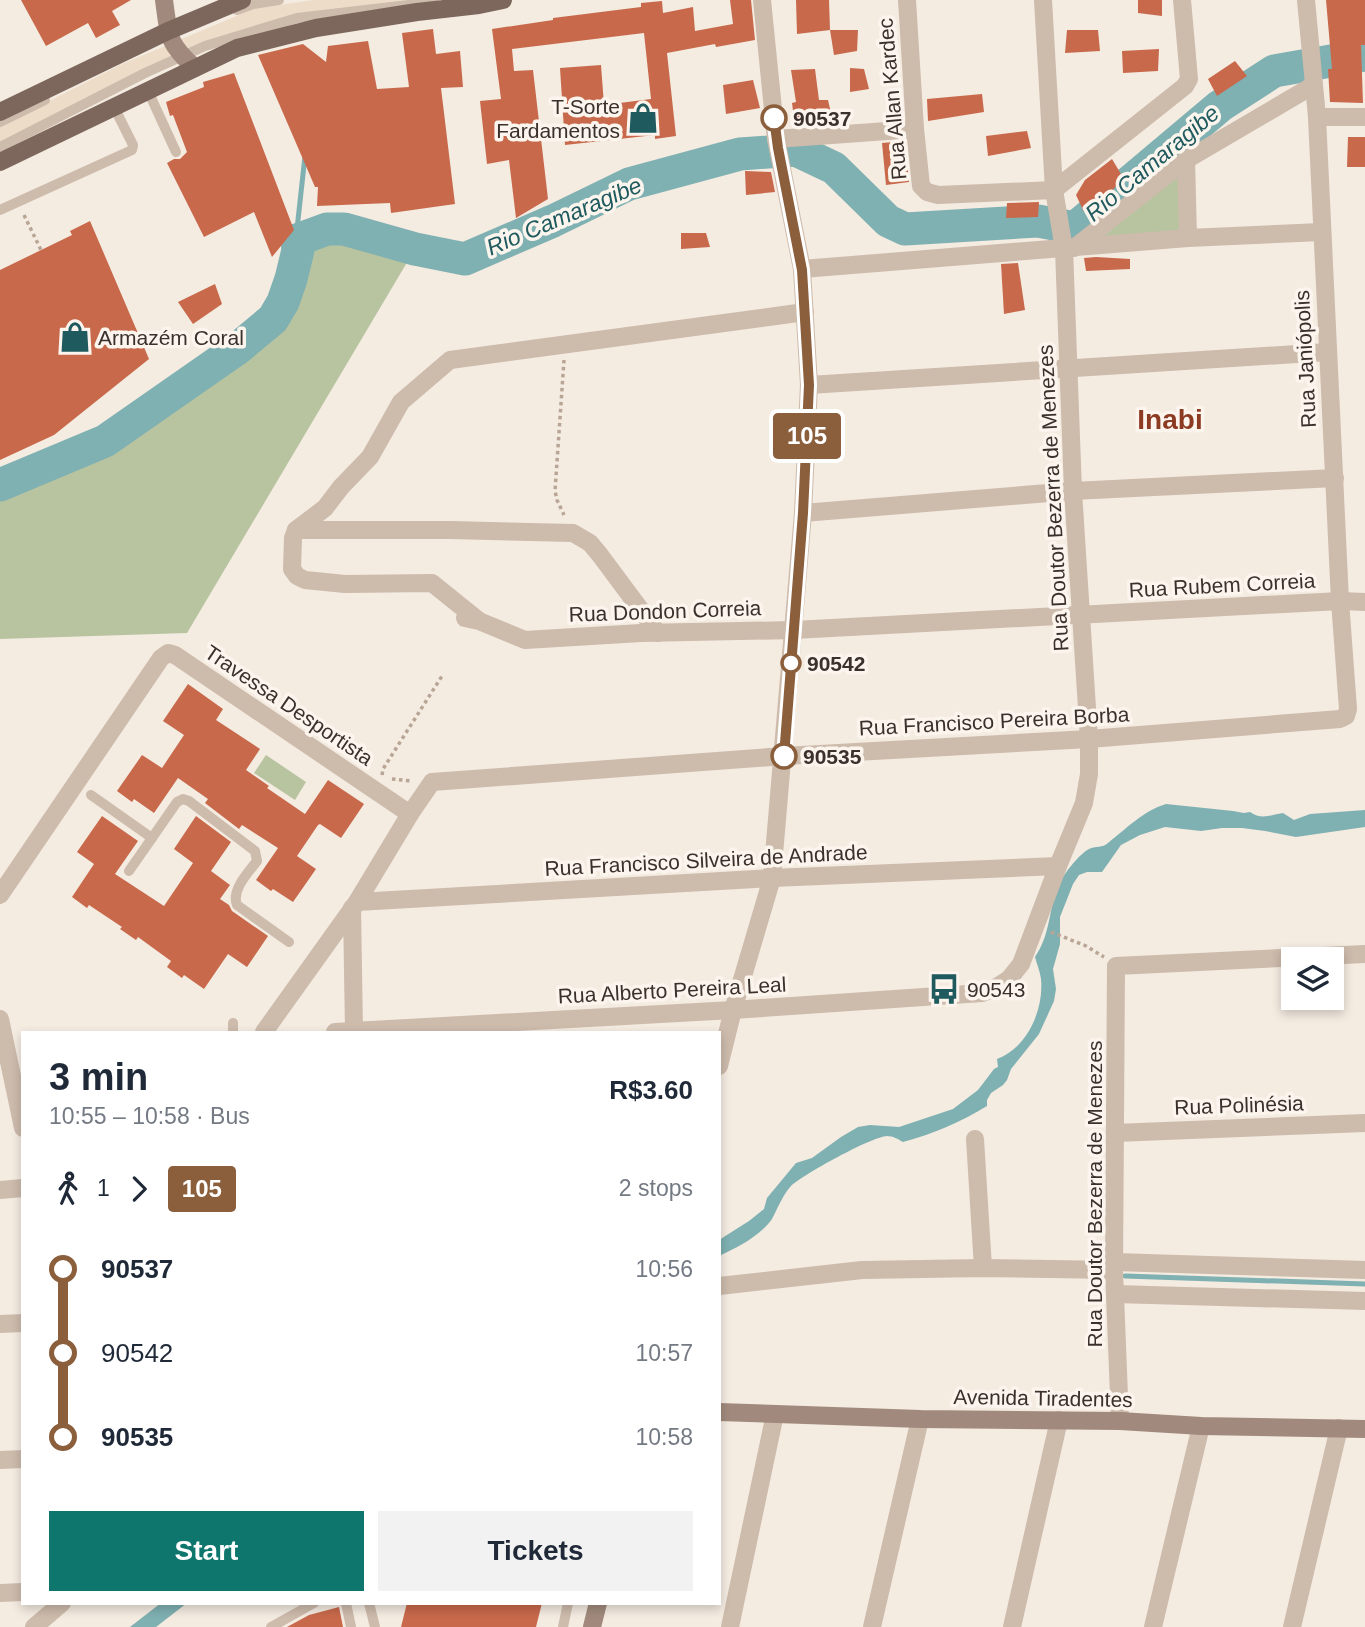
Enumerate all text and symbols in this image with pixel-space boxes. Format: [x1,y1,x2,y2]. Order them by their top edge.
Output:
street label: Rua Allan Kardec [873,17,911,181]
place label: T-Sorte Fardamentos [496,95,620,142]
water label: Rio Camaragibe [1080,100,1224,226]
shop icon: T-Sorte Fardamentos [626,101,660,135]
marker: 90537 [761,105,787,131]
place label: 90537 [793,107,851,130]
water label: Rio Camaragibe [482,172,646,260]
street label: Rua Janiópolis [1290,290,1320,428]
shop icon: Armazém Coral [58,320,92,354]
place label: Armazém Coral [98,326,244,349]
street label: Rua Doutor Bezerra de Menezes [1033,344,1073,652]
district label: Inabi [1137,404,1203,435]
line badge: 105 [767,413,847,459]
text: 105 [787,422,827,449]
street label: Rua Rubem Correia [1128,569,1316,601]
street label: Rua Dondon Correia [568,596,762,626]
street label: Travessa Desportista [201,640,378,770]
place label: 90542 [807,652,865,675]
marker: 90542 [781,653,801,673]
street label: Rua Francisco Pereira Borba [858,702,1130,740]
marker: 90535 [771,743,797,769]
place label: 90535 [803,745,862,768]
street label: Rua Francisco Silveira de Andrade [544,840,868,880]
map controls [1281,947,1344,1010]
button: layers [1281,947,1344,1010]
bus stop icon: 90543 [927,972,961,1006]
street label: Rua Alberto Pereira Leal [557,973,787,1007]
place label: 90543 [967,978,1025,1001]
street label: Rua Doutor Bezerra de Menezes [1083,1041,1106,1348]
text: 3 min [49,1056,148,1098]
text: R$3.60 [609,1075,693,1105]
street label: Rua Polinésia [1174,1091,1304,1119]
text: 10:55 – 10:58 · Bus [49,1103,250,1129]
icon: walk [49,1170,87,1208]
icon: forward [120,1170,158,1208]
text: 1 [97,1175,110,1201]
text: 105 [182,1175,222,1202]
text: 2 stops [619,1175,693,1201]
text: 90537 [101,1254,173,1284]
text: 10:56 [635,1256,693,1282]
text: 90542 [101,1338,173,1368]
text: 10:57 [635,1340,693,1366]
street label: Avenida Tiradentes [953,1385,1133,1411]
text: 90535 [101,1422,173,1452]
text: 10:58 [635,1424,693,1450]
button: Start [49,1511,364,1591]
button: Tickets [378,1511,693,1591]

